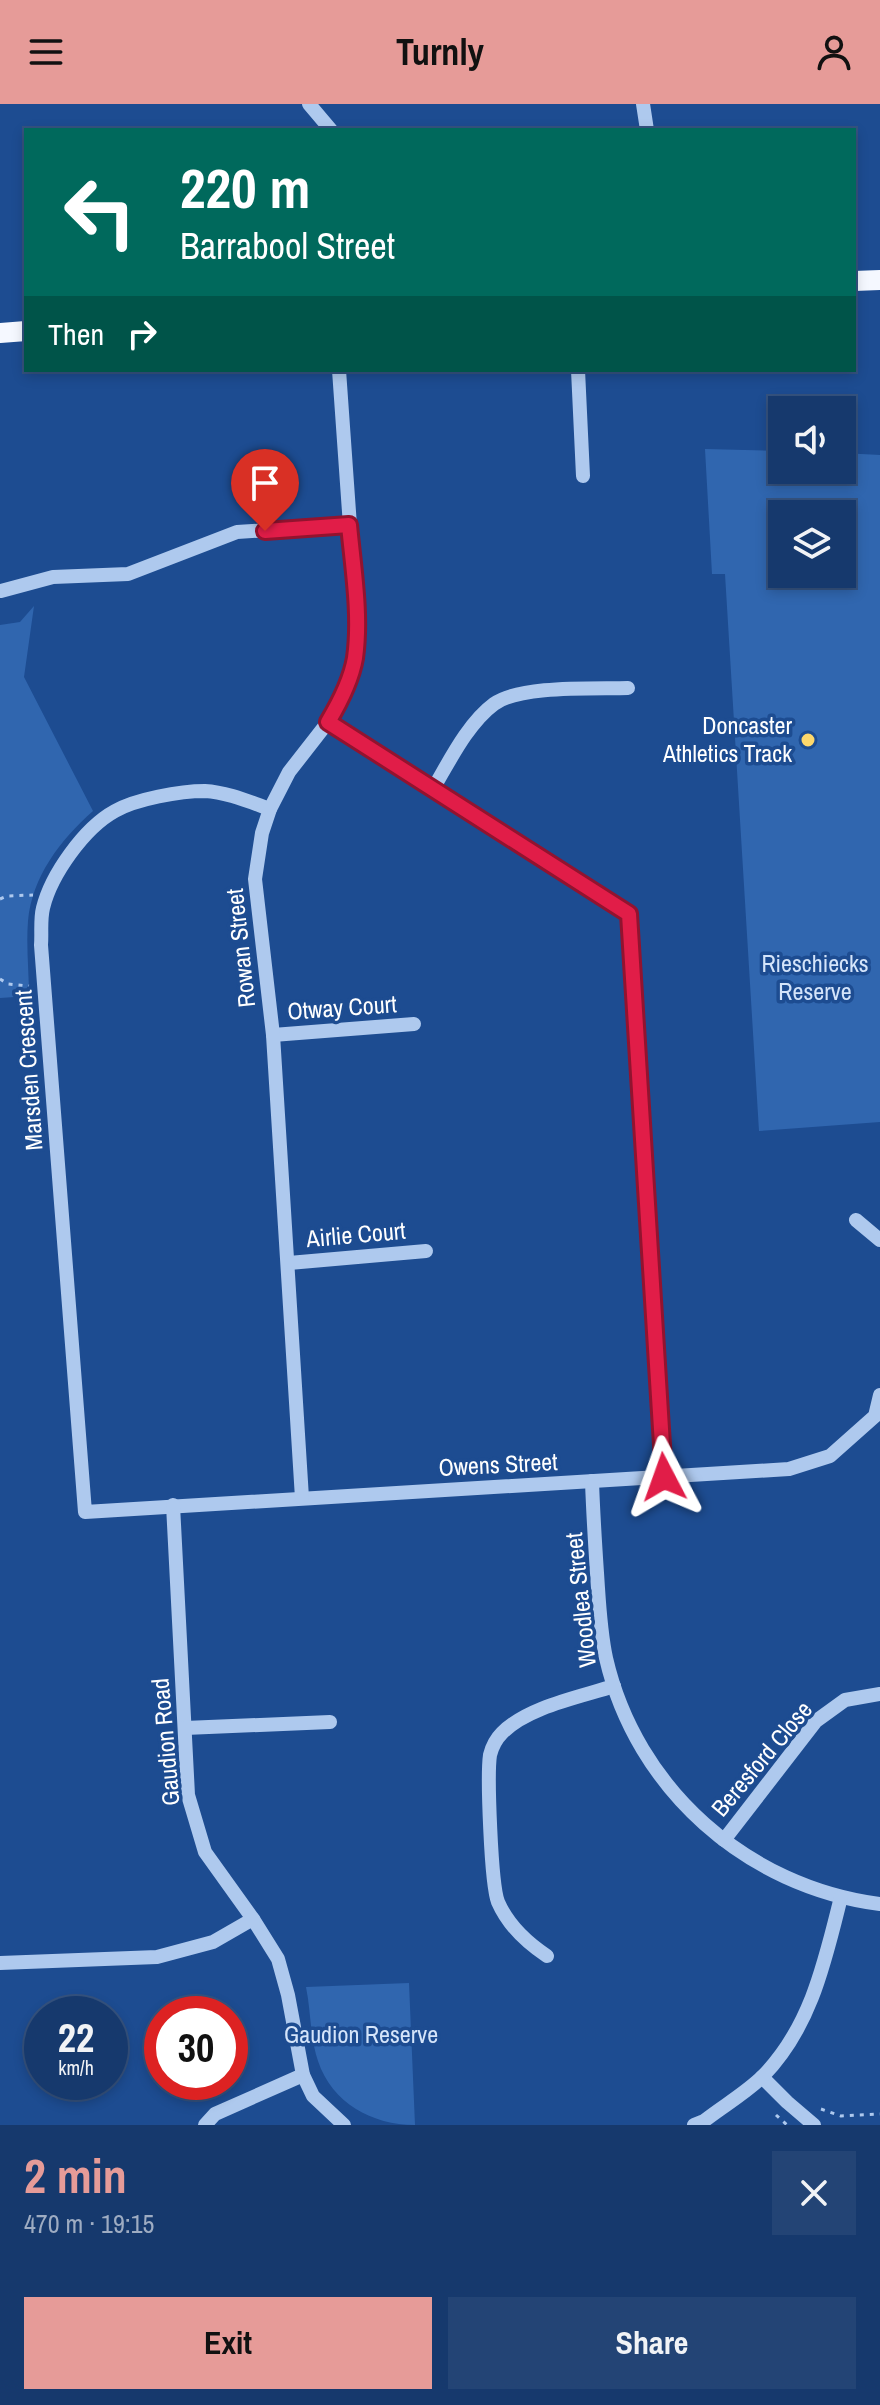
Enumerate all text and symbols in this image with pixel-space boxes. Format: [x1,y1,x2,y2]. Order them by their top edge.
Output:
text: Turnly [396,28,484,76]
icon: menu [24,30,68,74]
icon: person [812,30,856,74]
text: 220 m [180,150,310,225]
icon: left [48,160,152,264]
text: Barrabool Street [180,222,395,270]
icon: right [120,312,164,356]
text: Then [48,314,104,354]
map controls [768,396,856,588]
button: sound [768,396,856,484]
pin [231,449,299,531]
icon: arrive [243,461,287,505]
button: layers [768,500,856,588]
place label: Doncaster Athletics Track [662,709,792,769]
marker: Doncaster Athletics Track [799,731,817,749]
street label: Rowan Street [218,887,262,1009]
park label: Rieschiecks Reserve [761,947,869,1007]
street label: Otway Court [286,987,398,1027]
street label: Marsden Crescent [6,988,50,1151]
street label: Airlie Court [304,1214,407,1254]
position arrow [622,1435,706,1519]
street label: Owens Street [438,1445,559,1483]
street label: Woodlea Street [557,1531,603,1669]
street label: Gaudion Road [143,1677,187,1807]
street label: Beresford Close [704,1694,819,1823]
speed limit sign: 30 [144,1996,248,2100]
text: 22 [58,2011,94,2064]
park label: Gaudion Reserve [284,2018,438,2050]
text: km/h [58,2054,94,2081]
text: 2 min [24,2143,127,2208]
button: close [772,2151,856,2235]
text: 470 m · 19:15 [24,2206,154,2241]
button: Exit [24,2297,432,2389]
button: Share [448,2297,856,2389]

